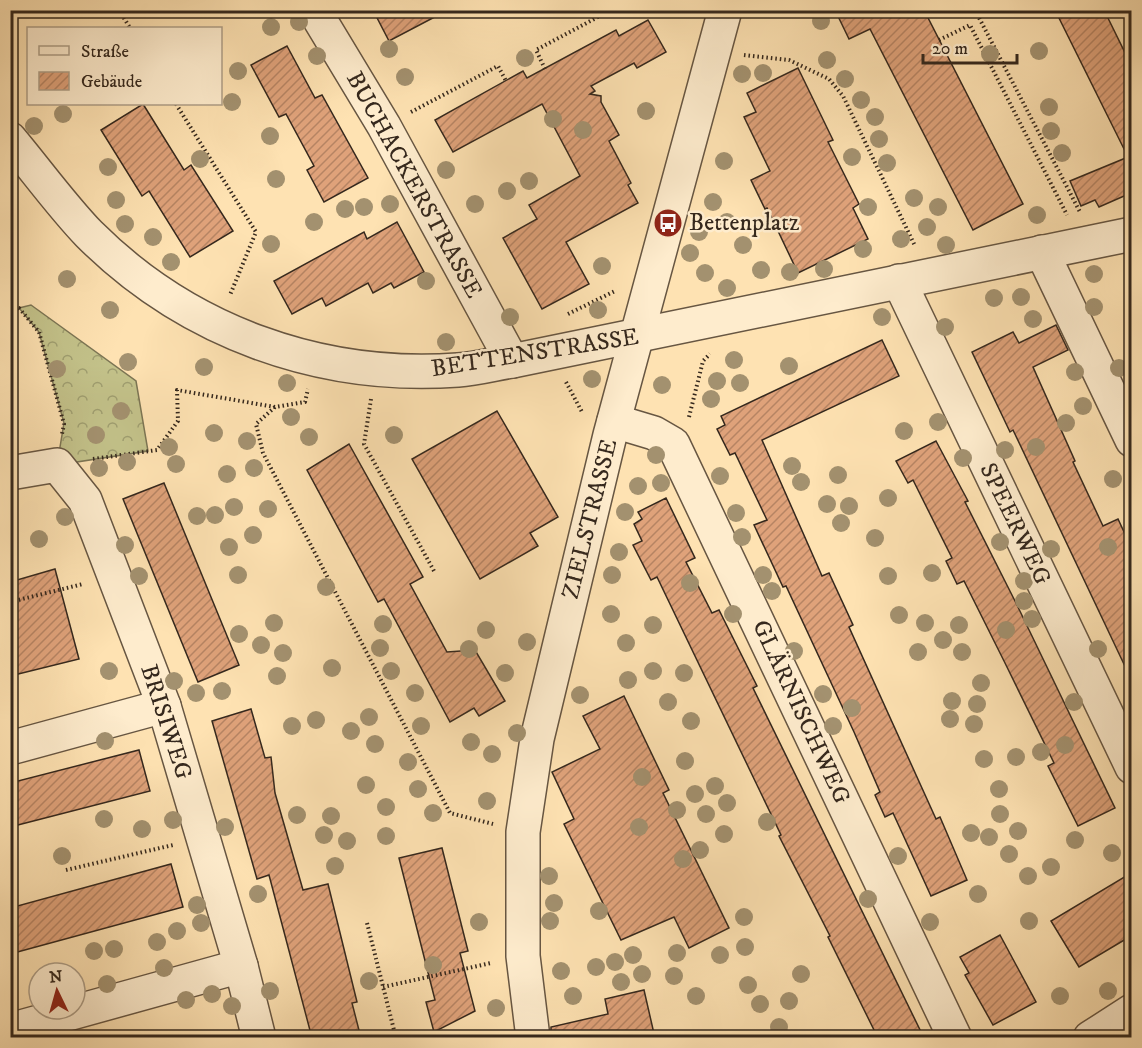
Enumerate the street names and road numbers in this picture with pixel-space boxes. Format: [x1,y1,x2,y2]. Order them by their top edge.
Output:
street label: BUCHACKERSTRASSE [339,66,489,304]
street label: BETTENSTRASSE [429,322,641,384]
street label: ZIELSTRASSE [556,436,624,602]
street label: SPEERWEG [973,458,1057,590]
street label: GLÄRNISCHWEG [745,615,857,809]
street label: BRISIWEG [133,661,199,783]

